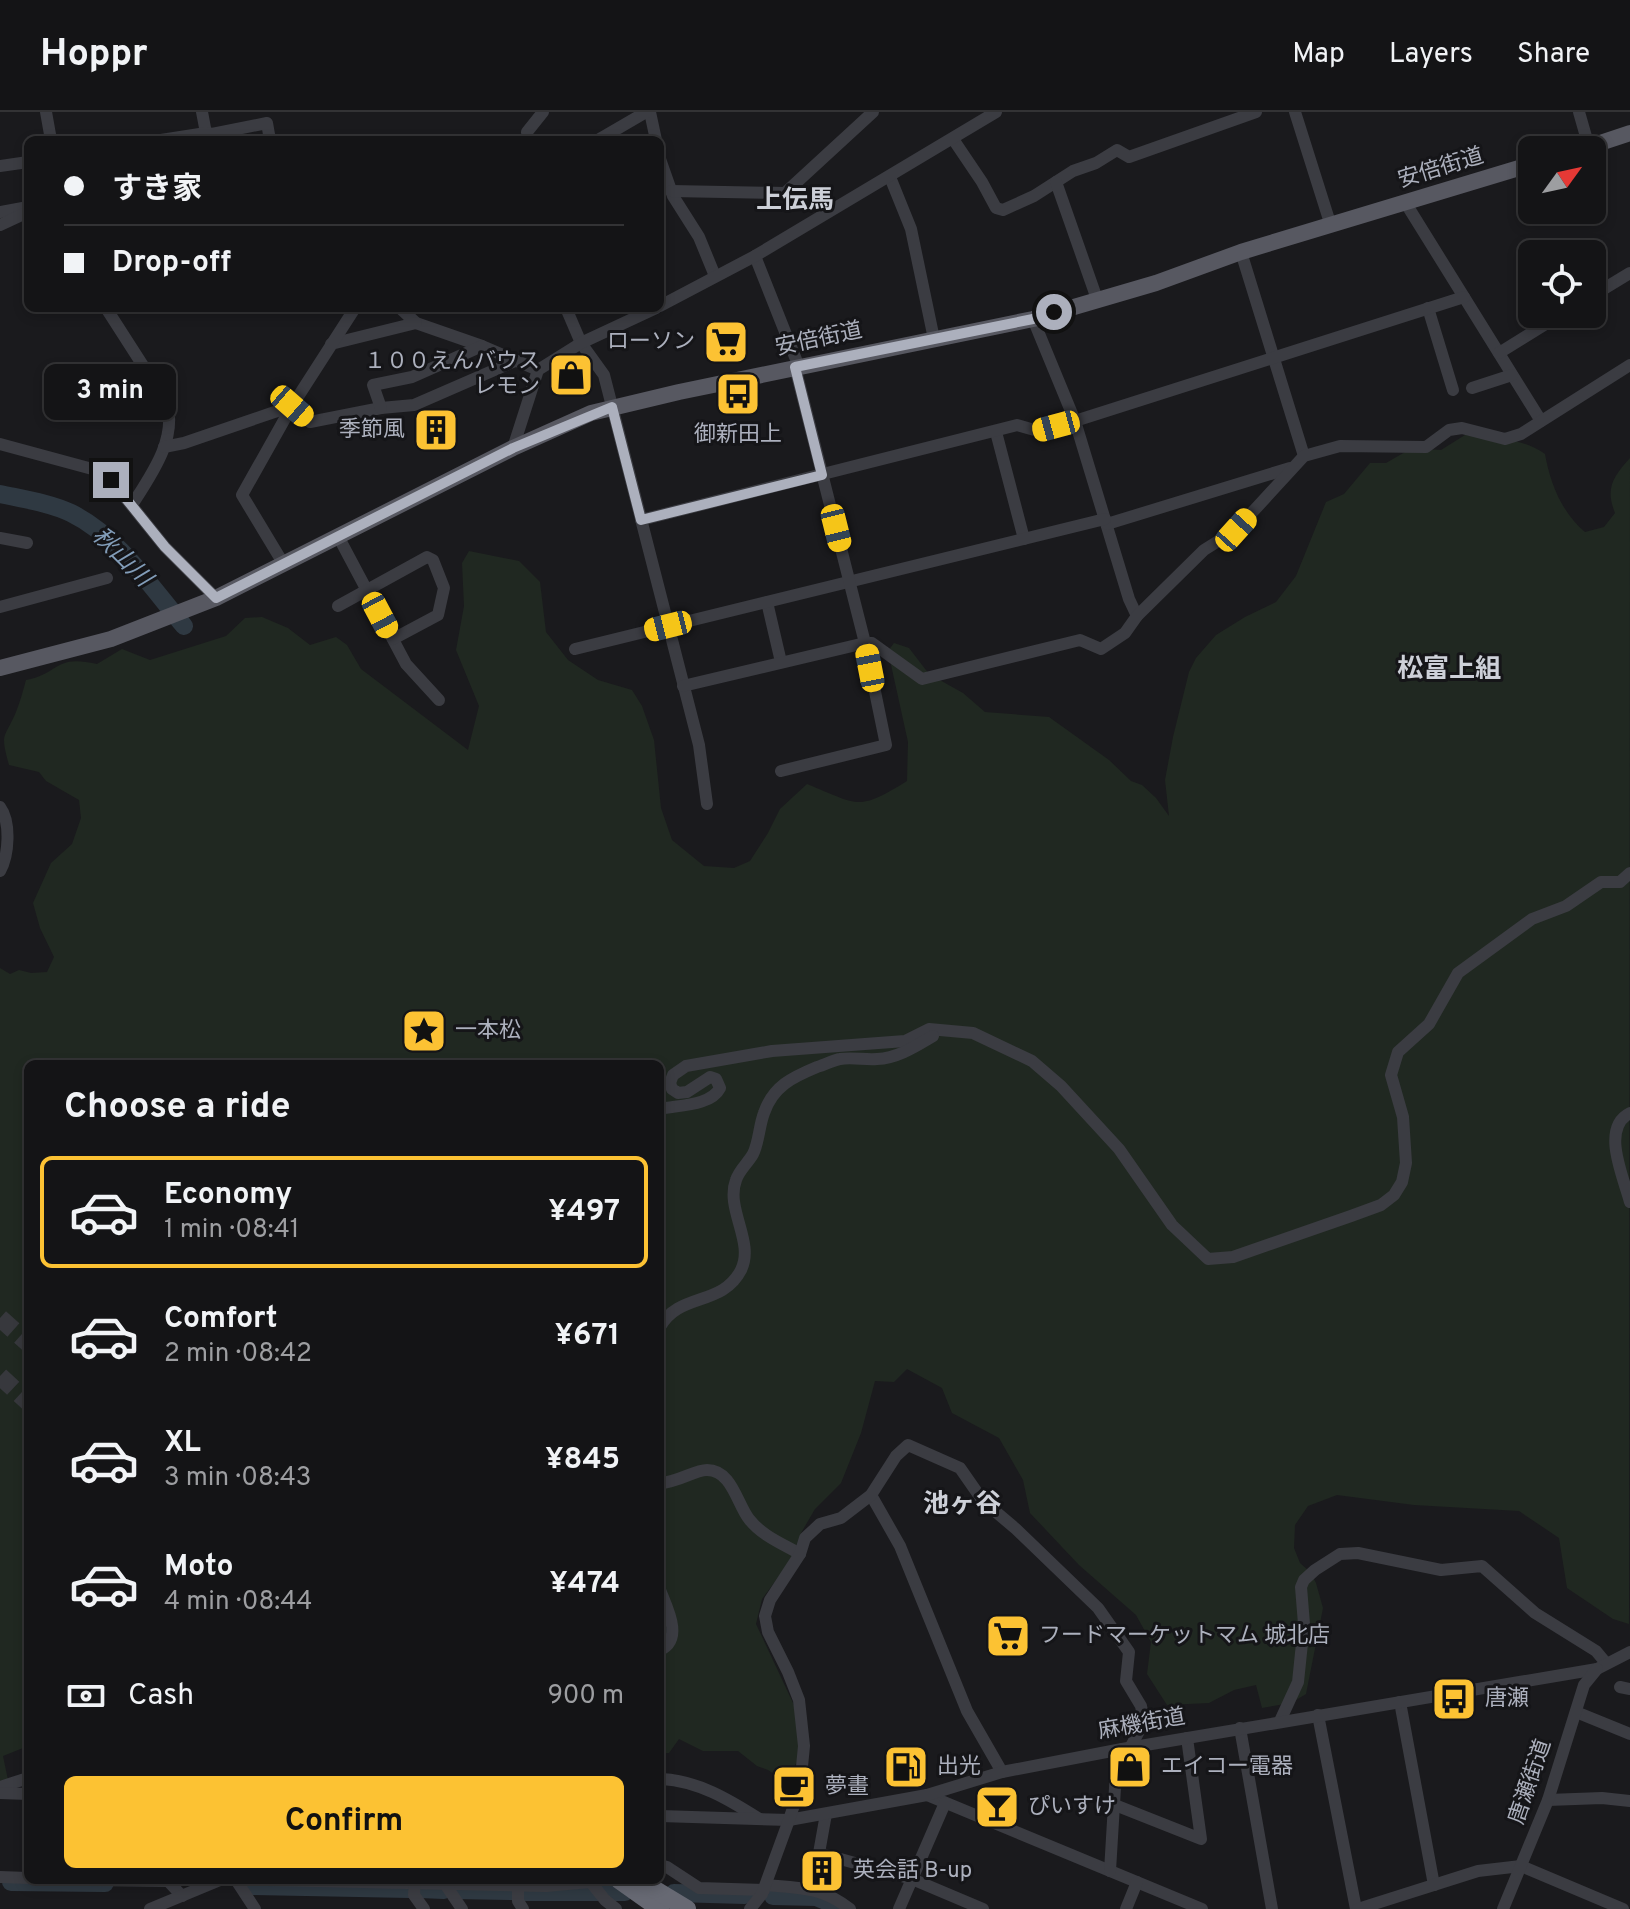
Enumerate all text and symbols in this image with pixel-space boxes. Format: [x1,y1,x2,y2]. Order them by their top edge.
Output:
text: Hoppr [40,31,148,80]
text: Map [1292,37,1345,73]
text: Layers [1389,37,1473,73]
text: Share [1517,37,1590,73]
north arrow [1518,136,1606,224]
map controls [1518,136,1606,328]
street label: 安倍街道 [1395,143,1487,195]
text: すき家 [112,172,202,209]
district label: 上伝馬 [756,185,834,218]
button: locate [1518,240,1606,328]
text: Drop-off [112,245,231,282]
route start [1036,294,1072,330]
supermarket icon: ローソン [702,318,750,366]
street label: 安倍街道 [773,318,865,362]
place label: ローソン [607,329,695,356]
place label: １００えんバウス レモン [364,349,540,401]
shop icon: １００えんバウス レモン [547,351,595,399]
callout: 3 min [45,364,177,420]
bus stop icon: 御新田上 [714,370,762,418]
text: 3 min [76,375,144,408]
car [266,381,318,431]
building icon: 季節風 [412,406,460,454]
car [1030,408,1082,444]
place label: 季節風 [339,417,405,444]
place label: 御新田上 [694,422,782,449]
route end [93,462,129,498]
car [819,502,853,554]
car [1211,504,1261,556]
water label: 秋山川 [85,522,159,596]
car [358,588,402,642]
car [642,609,694,643]
car [854,642,886,694]
district label: 松富上組 [1397,654,1501,687]
place icon: 一本松 [400,1007,448,1055]
place label: 一本松 [455,1018,521,1045]
text: Choose a ride [64,1085,290,1131]
icon: car [68,1176,140,1248]
text: Economy [164,1177,292,1214]
text: ¥497 [548,1194,620,1231]
text: 1 min · 08:41 [164,1214,300,1247]
icon: car [68,1300,140,1372]
text: Comfort [164,1301,277,1338]
text: ¥671 [555,1318,620,1355]
text: 2 min · 08:42 [164,1338,312,1371]
icon: car [68,1424,140,1496]
text: XL [164,1425,201,1462]
text: ¥845 [545,1442,620,1479]
text: 3 min · 08:43 [164,1462,311,1495]
district label: 池ヶ谷 [923,1489,1001,1522]
icon: car [68,1548,140,1620]
text: Moto [164,1549,234,1586]
text: ¥474 [550,1566,620,1603]
text: 4 min · 08:44 [164,1586,312,1619]
supermarket icon: フードマーケットマム 城北店 [984,1612,1032,1660]
place label: フードマーケットマム 城北店 [1039,1623,1330,1650]
icon: cash [64,1674,108,1718]
bus stop icon: 唐瀬 [1430,1675,1478,1723]
text: Cash [128,1678,194,1715]
text: 900 m [547,1680,624,1713]
place label: 唐瀬 [1485,1686,1529,1713]
street label: 麻機街道 [1096,1704,1188,1746]
street label: 唐瀬街道 [1504,1736,1558,1828]
fuel station icon: 出光 [882,1743,930,1791]
shop icon: エイコー電器 [1106,1743,1154,1791]
place label: 出光 [937,1754,981,1781]
place label: エイコー電器 [1161,1754,1293,1781]
cafe icon: 夢畫 [770,1763,818,1811]
place label: 夢畫 [825,1774,869,1801]
button: Confirm [64,1776,624,1868]
bar icon: ぴいすけ [973,1783,1021,1831]
place label: ぴいすけ [1028,1794,1116,1821]
building icon: 英会話 B-up [798,1847,846,1895]
place label: 英会話 B-up [853,1858,972,1885]

